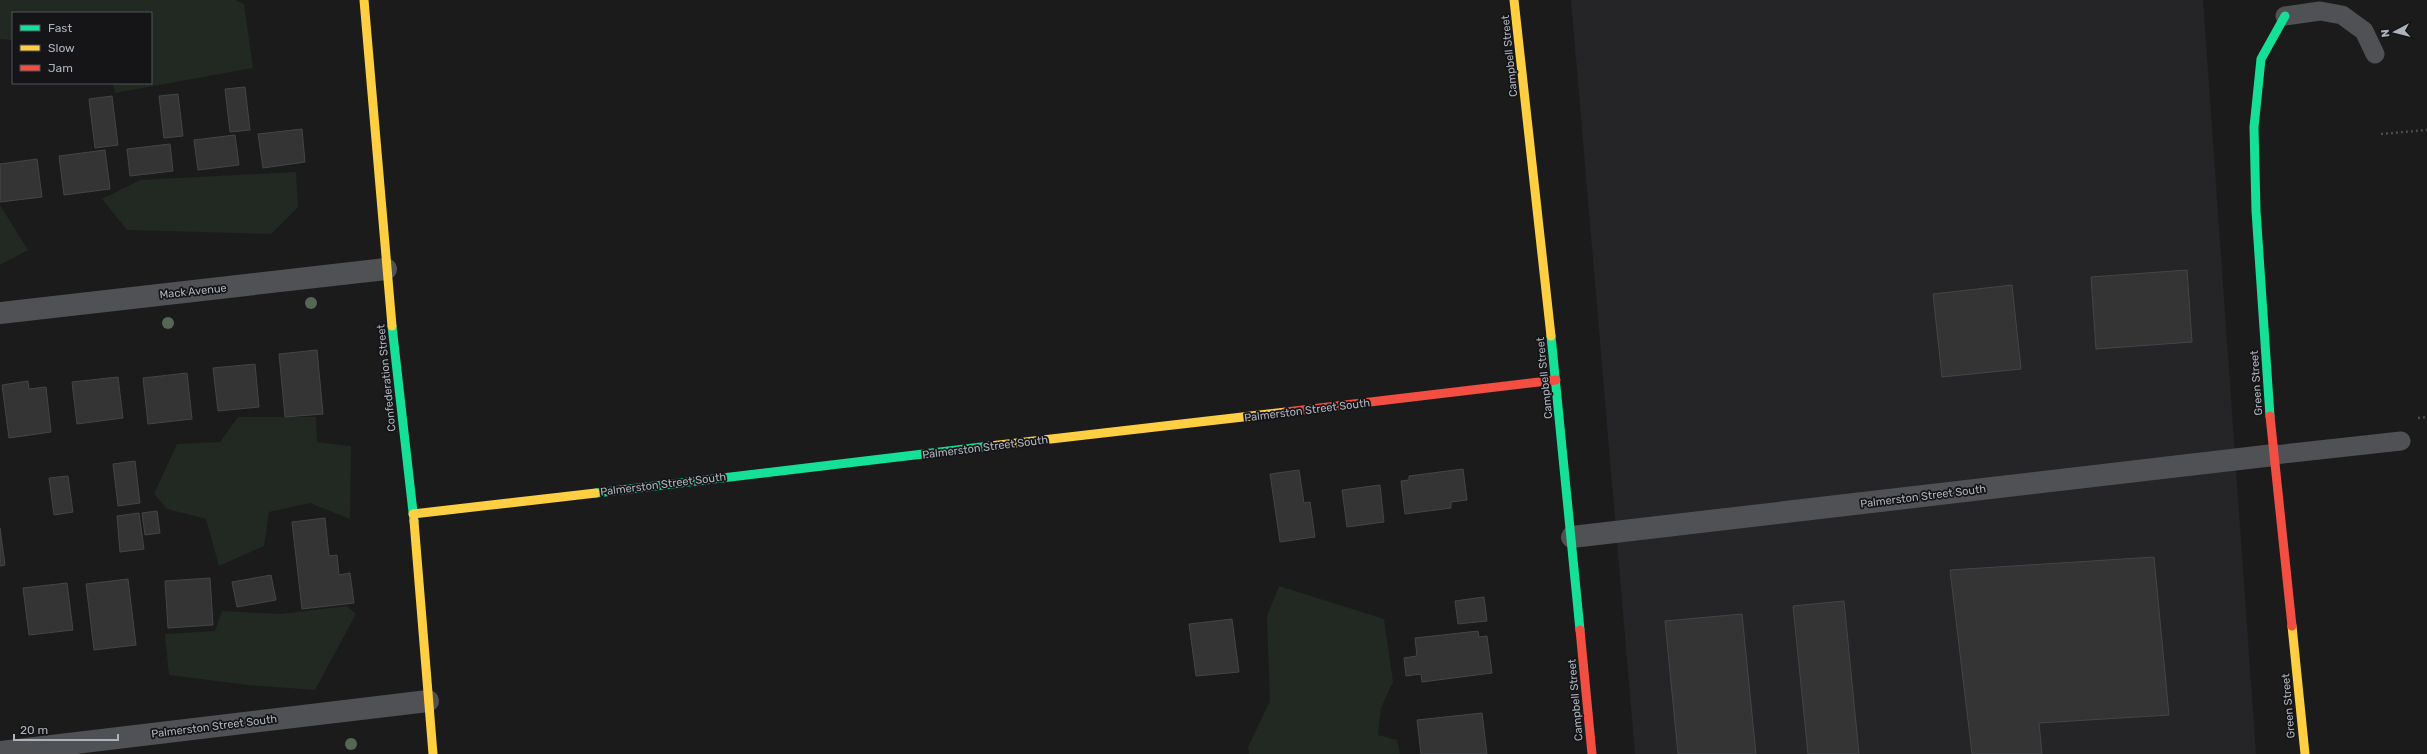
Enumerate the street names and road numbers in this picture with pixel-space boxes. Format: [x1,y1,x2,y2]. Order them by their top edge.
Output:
street label: Campbell Street [1499,14,1520,98]
street label: Mack Avenue [159,282,227,301]
street label: Confederation Street [374,323,399,432]
street label: Campbell Street [1534,336,1555,420]
street label: Green Street [2248,349,2265,416]
street label: Palmerston Street South [1243,396,1371,425]
street label: Palmerston Street South [921,433,1049,462]
street label: Palmerston Street South [599,470,727,499]
street label: Palmerston Street South [1859,482,1987,511]
street label: Campbell Street [1565,658,1586,742]
street label: Green Street [2279,672,2298,739]
street label: Palmerston Street South [150,712,278,741]

